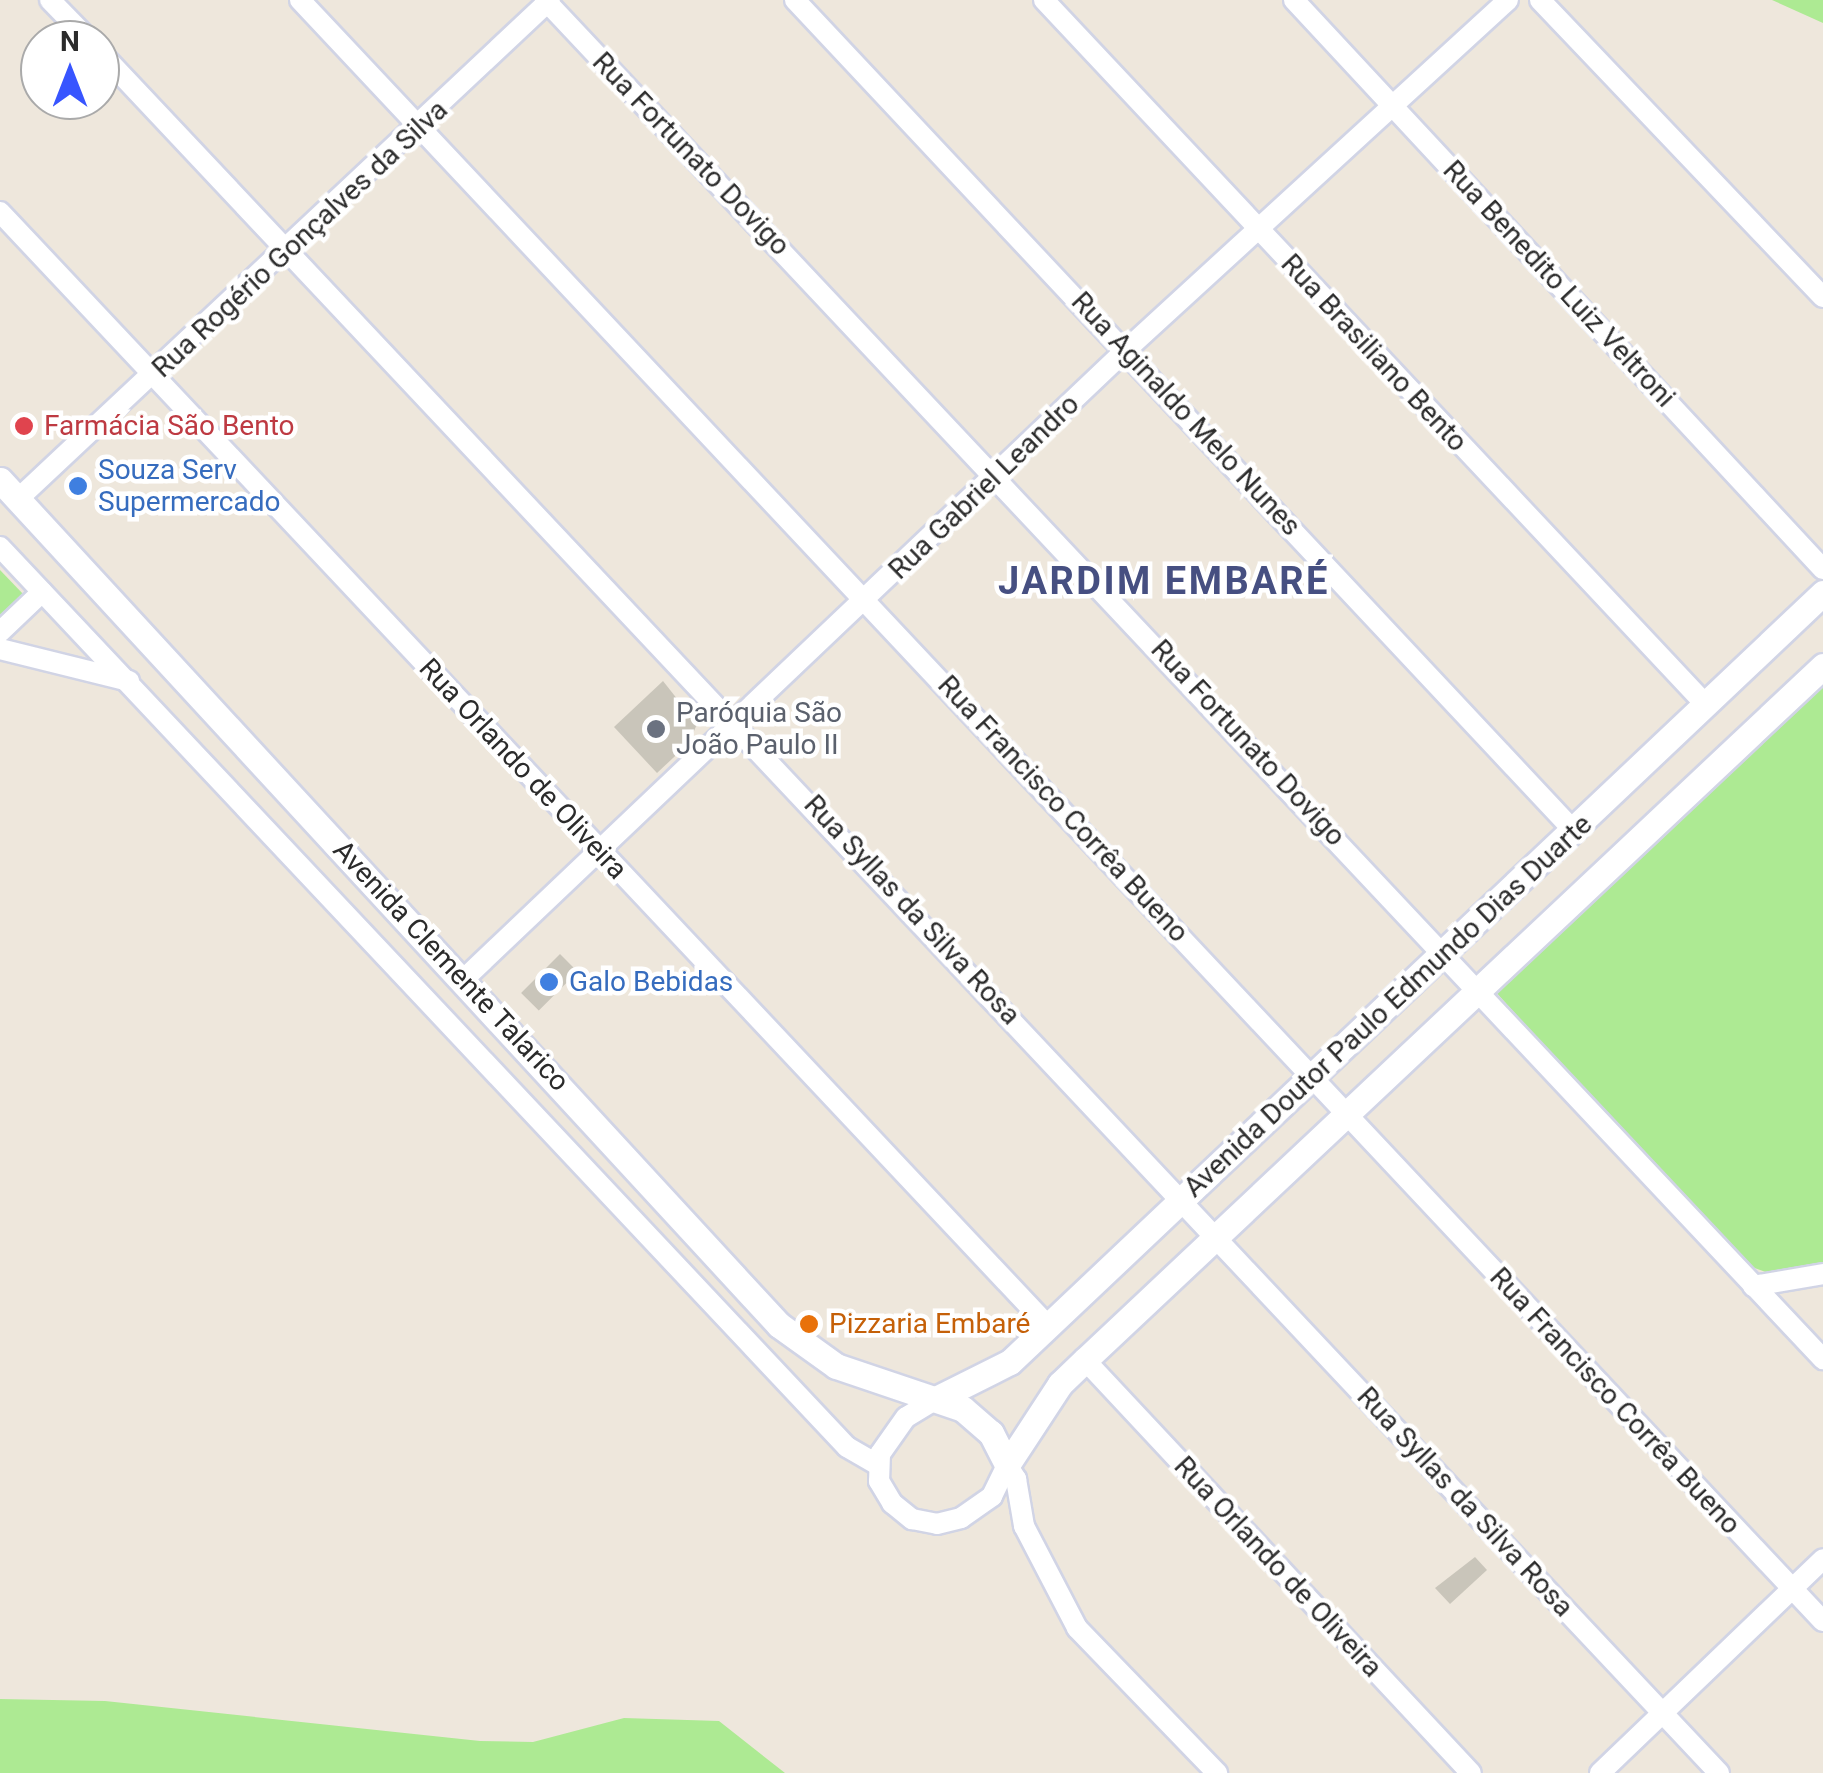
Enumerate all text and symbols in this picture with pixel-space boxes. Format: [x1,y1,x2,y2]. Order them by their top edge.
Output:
north arrow [20,20,120,120]
text: N [60,25,80,58]
street label: Rua Fortunato Dovigo [585,45,797,263]
street label: Rua Rogério Gonçalves da Silva [145,93,455,385]
street label: Rua Benedito Luiz Veltroni [1436,154,1682,414]
street label: Rua Brasiliano Bento [1274,247,1474,459]
street label: Rua Aginaldo Melo Nunes [1064,285,1308,543]
street label: Rua Gabriel Leandro [882,388,1086,586]
place label: Farmácia São Bento [44,409,295,443]
marker: Farmácia São Bento [13,415,35,437]
place label: Souza Serv Supermercado [98,453,280,519]
marker: Souza Serv Supermercado [67,475,89,497]
district label: JARDIM EMBARÉ [998,559,1330,605]
street label: Rua Fortunato Dovigo [1144,633,1352,853]
street label: Rua Orlando de Oliveira [412,652,634,886]
street label: Rua Francisco Corrêa Bueno [931,669,1195,949]
place label: Paróquia São João Paulo II [676,696,842,762]
marker: Paróquia São João Paulo II [645,718,667,740]
street label: Rua Syllas da Silva Rosa [797,788,1027,1032]
street label: Avenida Doutor Paulo Edmundo Dias Duarte [1177,808,1599,1204]
street label: Avenida Clemente Talarico [326,833,576,1099]
place label: Galo Bebidas [569,965,733,999]
marker: Galo Bebidas [538,971,560,993]
street label: Rua Francisco Corrêa Bueno [1483,1261,1747,1541]
place label: Pizzaria Embaré [829,1307,1030,1341]
marker: Pizzaria Embaré [798,1313,820,1335]
street label: Rua Syllas da Silva Rosa [1350,1380,1580,1624]
street label: Rua Orlando de Oliveira [1167,1450,1389,1684]

